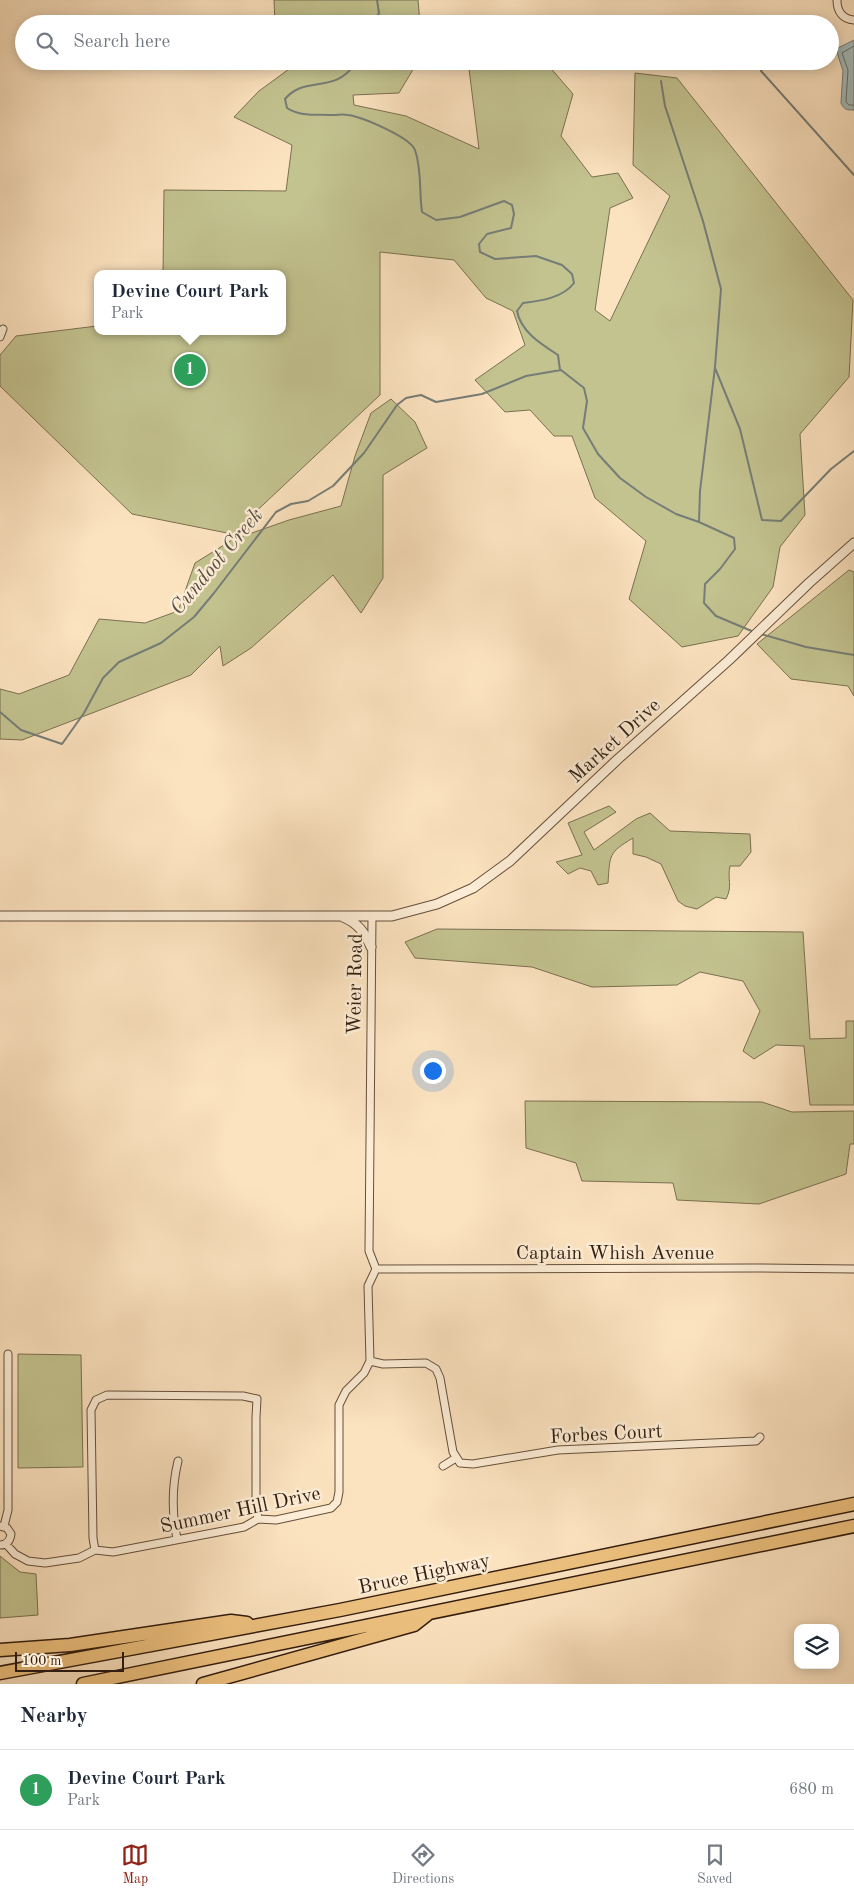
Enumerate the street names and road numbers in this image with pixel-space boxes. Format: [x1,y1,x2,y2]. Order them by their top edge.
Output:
street label: Market Drive [566,696,665,787]
street label: Weier Road [345,933,367,1035]
street label: Captain Whish Avenue [516,1244,714,1264]
street label: Forbes Court [549,1422,663,1448]
street label: Summer Hill Drive [158,1484,322,1538]
street label: Bruce Highway [357,1551,492,1599]

